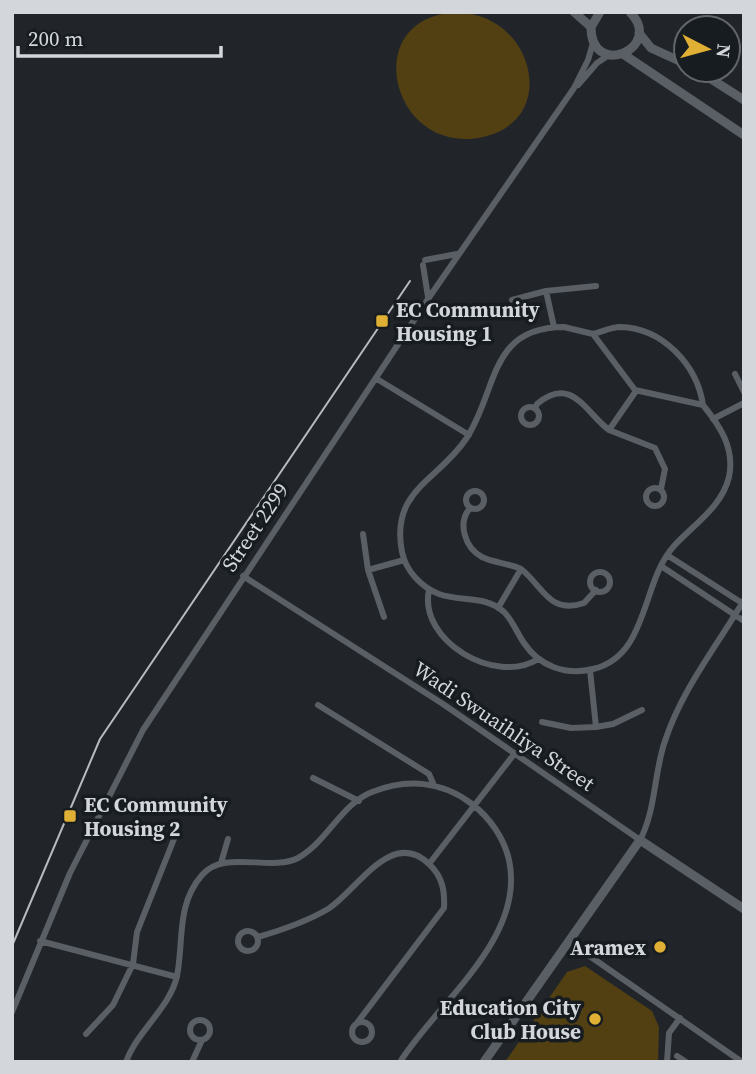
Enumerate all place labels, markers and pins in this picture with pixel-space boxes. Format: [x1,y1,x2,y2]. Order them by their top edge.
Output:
place label: EC Community Housing 1 [396,295,541,348]
marker: EC Community Housing 1 [374,313,390,329]
place label: EC Community Housing 2 [84,790,229,843]
marker: EC Community Housing 2 [62,808,78,824]
place label: Aramex [570,933,646,962]
marker: Aramex [652,939,668,955]
place label: Education City Club House [440,993,582,1046]
marker: Education City Club House [587,1011,603,1027]

